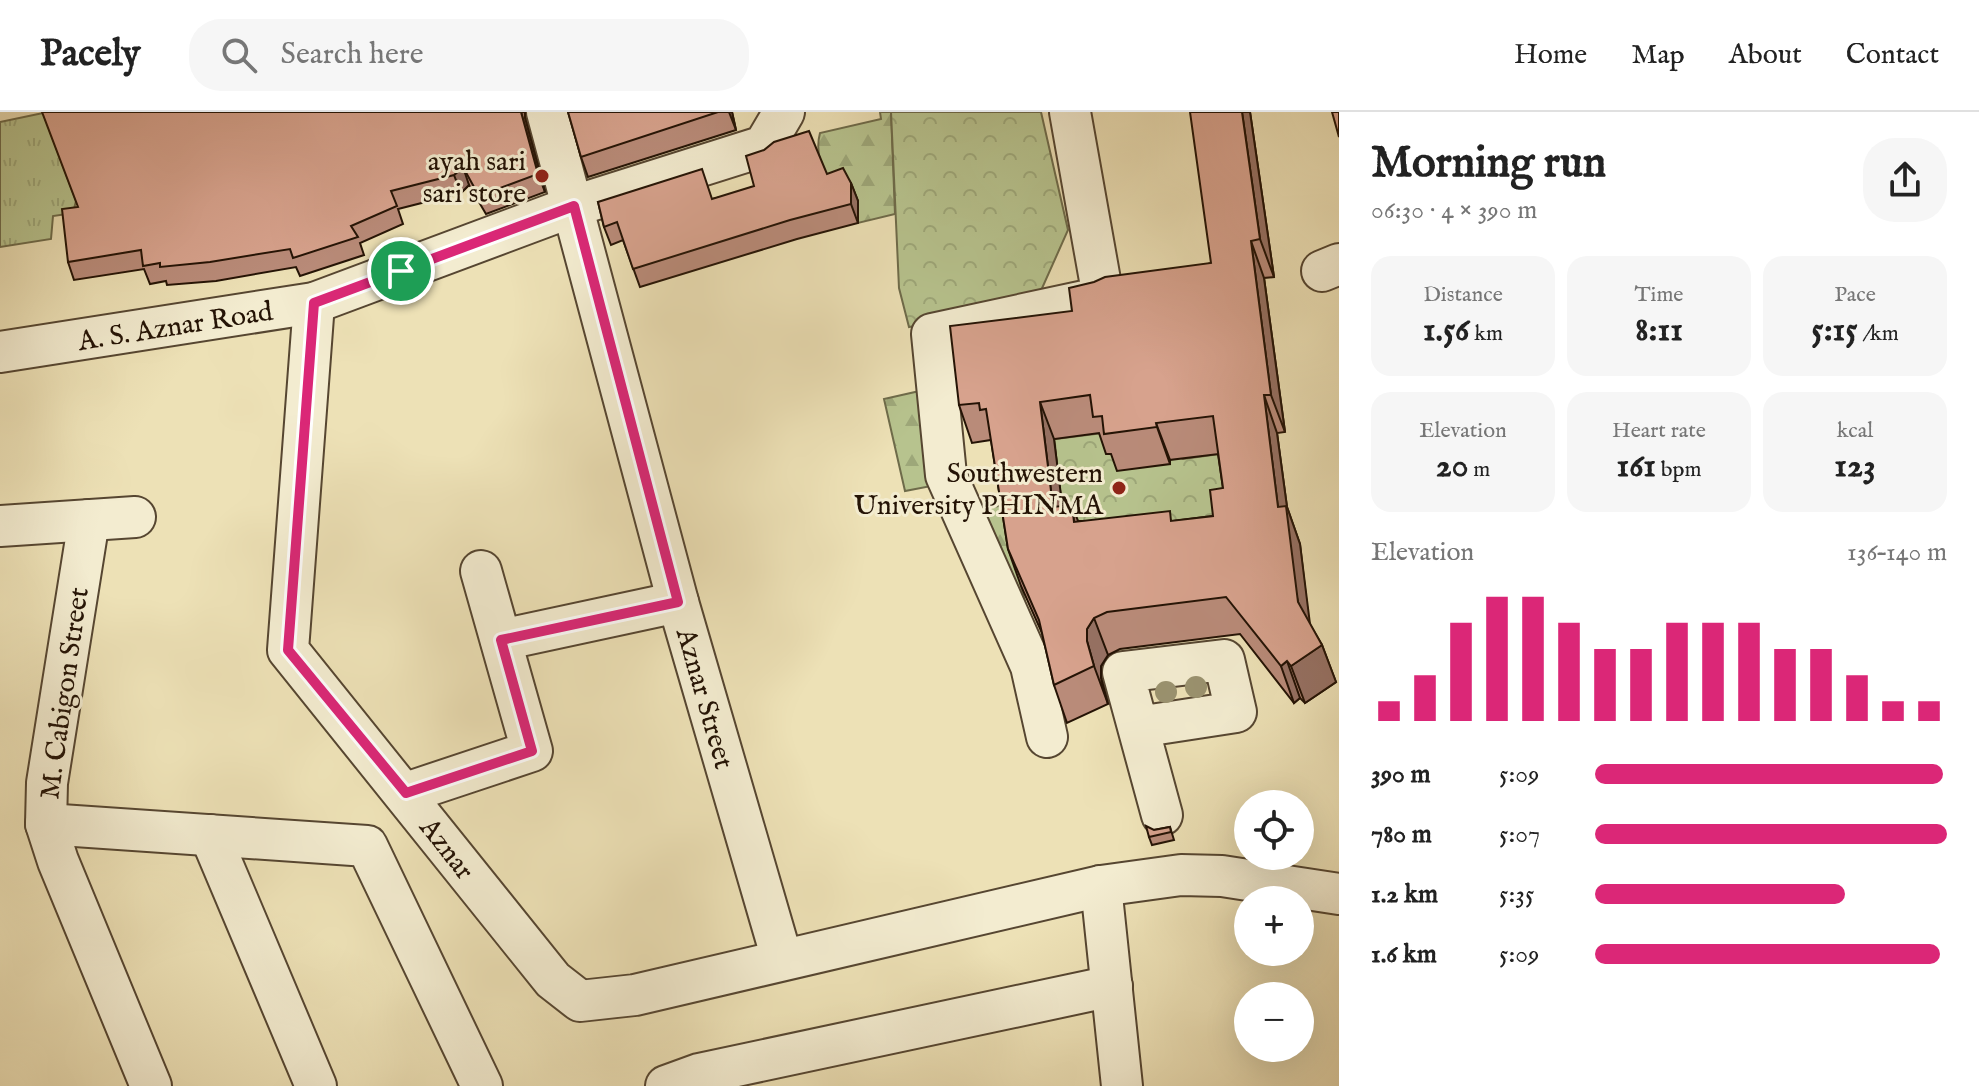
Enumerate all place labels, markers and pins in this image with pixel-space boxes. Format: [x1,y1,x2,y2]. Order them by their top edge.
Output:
place label: ayah sari sari store [423,145,526,212]
marker: ayah sari sari store [533,167,551,185]
pin [367,237,435,305]
place label: Southwestern University PHINMA [854,457,1104,524]
marker: Southwestern University PHINMA [1110,479,1128,497]

